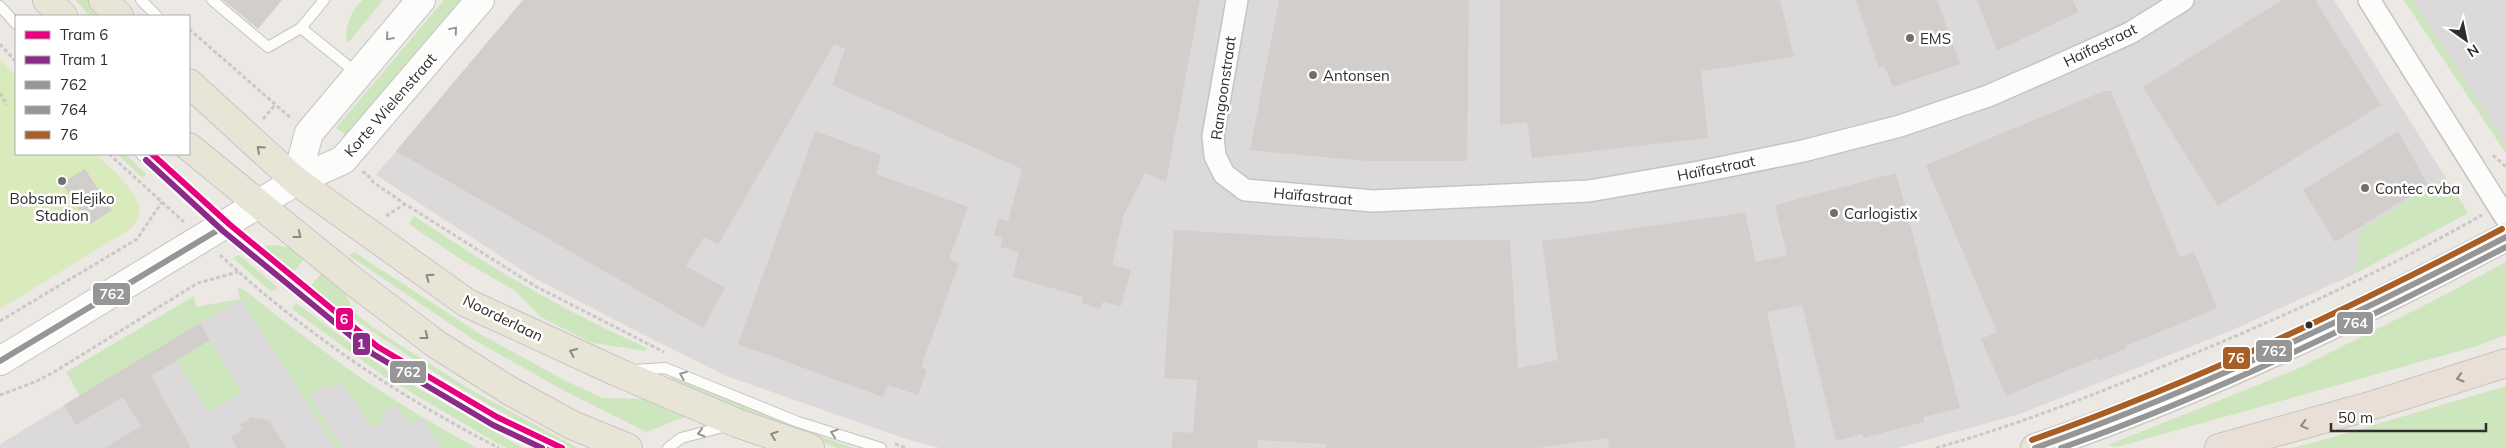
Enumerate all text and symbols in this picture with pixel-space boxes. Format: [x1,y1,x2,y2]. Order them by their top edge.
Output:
legend [15,15,190,155]
north arrow [2441,15,2491,65]
street label: Haïfastraat [2060,19,2140,71]
text: Tram 6 [60,25,108,44]
one-way arrow [449,26,458,35]
place label: EMS [1920,29,1951,48]
one-way arrow [387,31,395,40]
marker: EMS [1904,32,1916,44]
street label: Rangoonstraat [1206,35,1240,141]
text: N [2464,40,2482,61]
street label: Korte Wielenstraat [340,49,440,161]
text: Tram 1 [60,50,108,69]
place label: Antonsen [1323,66,1390,85]
marker: Antonsen [1307,69,1319,81]
text: 762 [60,75,87,94]
text: 764 [60,100,87,119]
text: 76 [60,125,78,144]
one-way arrow [256,146,265,155]
street label: Haïfastraat [1675,151,1757,185]
marker: Bobsam Elejiko Stadion [56,175,68,187]
place label: Contec cvba [2375,179,2460,198]
marker: Contec cvba [2359,182,2371,194]
street label: Haïfastraat [1273,183,1353,209]
place label: Bobsam Elejiko Stadion [9,189,115,225]
place label: Carlogistix [1844,204,1917,223]
marker: Carlogistix [1828,207,1840,219]
one-way arrow [292,229,301,237]
one-way arrow [425,274,435,283]
line badge: 762 [92,282,131,306]
text: 762 [99,285,125,303]
street label: Noorderlaan [460,290,546,346]
line badge: 6 [335,307,354,331]
text: 6 [340,310,348,328]
line badge: 764 [2336,311,2374,335]
text: 764 [2342,314,2368,332]
unlabelled marker [2304,320,2314,330]
one-way arrow [419,330,428,338]
line badge: 1 [352,332,371,356]
text: 1 [357,335,365,353]
line badge: 762 [2255,339,2293,363]
text: 762 [2261,342,2287,360]
line badge: 76 [2222,346,2251,370]
one-way arrow [569,347,578,358]
text: 76 [2228,349,2244,367]
line badge: 762 [389,360,427,384]
text: 762 [395,363,421,381]
one-way arrow [679,371,688,381]
one-way arrow [2456,373,2465,383]
scale bar [2331,400,2486,432]
text: 50 m [2338,408,2373,427]
one-way arrow [2301,419,2309,429]
one-way arrow [698,427,706,437]
one-way arrow [831,429,839,439]
one-way arrow [770,431,779,441]

